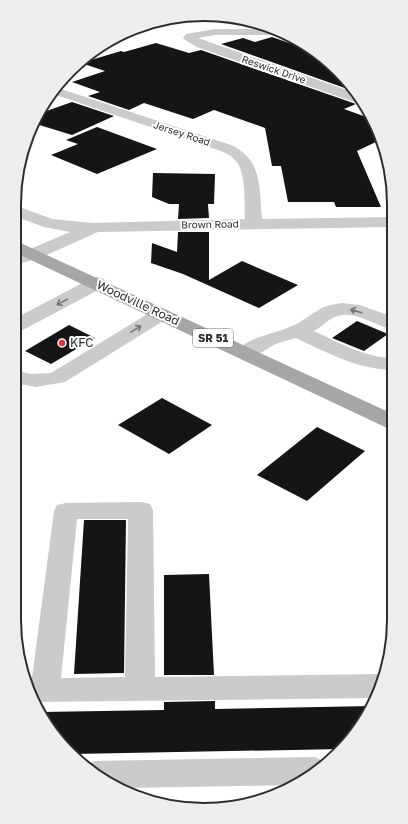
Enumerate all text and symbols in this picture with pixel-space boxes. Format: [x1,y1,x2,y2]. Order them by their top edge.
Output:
street label: Reswick Drive [240,52,308,86]
street label: Jersey Road [152,118,212,148]
street label: Brown Road [181,217,239,231]
street label: Woodville Road [94,277,182,328]
one-way arrow [57,298,69,306]
one-way arrow [350,307,363,314]
one-way arrow [130,325,142,333]
road number: SR 51 [193,329,233,347]
place label: KFC [70,335,94,350]
marker: KFC [57,338,67,348]

